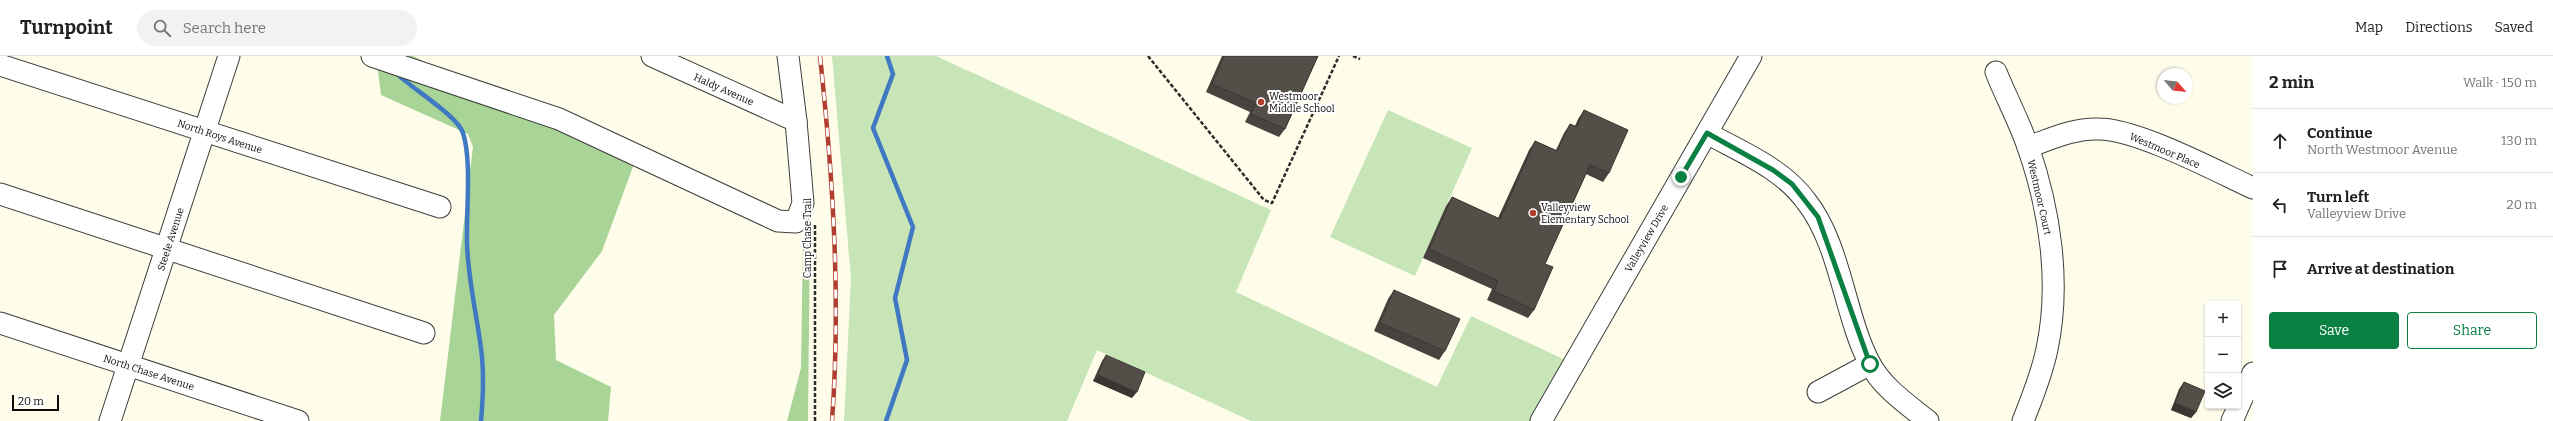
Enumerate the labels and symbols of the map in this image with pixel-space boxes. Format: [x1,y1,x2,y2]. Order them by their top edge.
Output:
north arrow [2157,68,2193,104]
street label: Haldy Avenue [692,71,755,108]
place label: Westmoor Middle School [1269,91,1335,115]
marker: Westmoor Middle School [1256,97,1266,107]
street label: North Roys Avenue [176,118,264,156]
street label: Westmoor Place [2128,131,2202,171]
street label: Westmoor Court [2025,158,2054,236]
route end [1672,168,1690,186]
street label: Camp Chase Trail [802,198,814,278]
place label: Valleyview Elementary School [1541,202,1629,226]
street label: Valleyview Drive [1623,203,1671,274]
street label: Steele Avenue [155,206,187,272]
marker: Valleyview Elementary School [1528,208,1538,218]
street label: North Chase Avenue [102,353,196,393]
route start [1861,355,1879,373]
scale bar [12,393,59,412]

